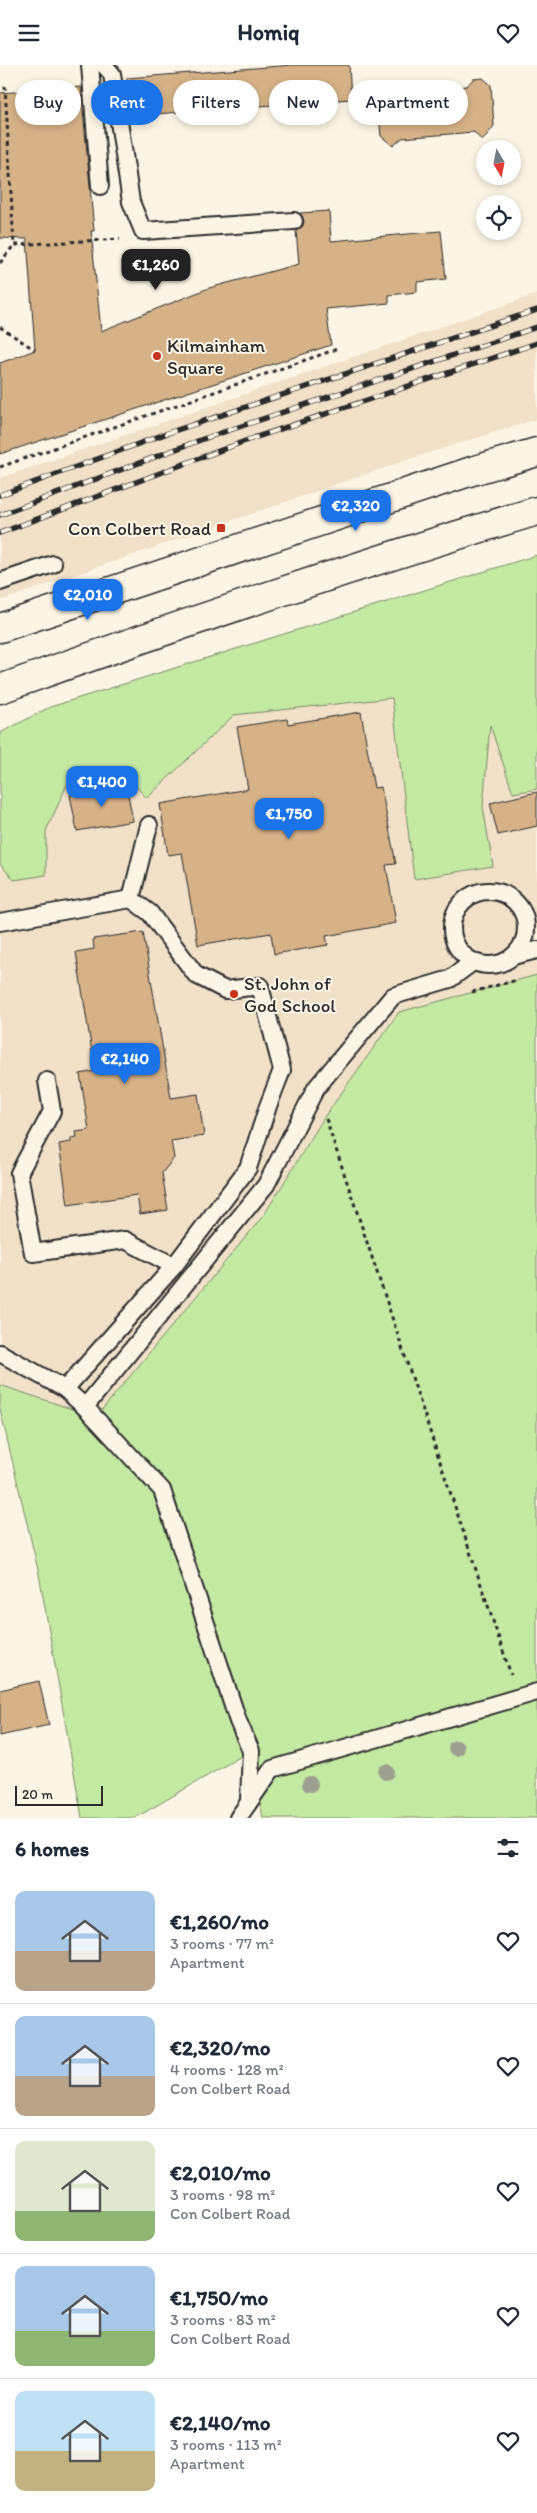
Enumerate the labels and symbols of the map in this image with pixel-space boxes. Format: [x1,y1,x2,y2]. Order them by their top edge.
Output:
north arrow [476,140,521,185]
pin: €1,260 [115,249,197,291]
place label: Kilmainham Square [167,334,266,379]
marker: Kilmainham Square [151,350,163,362]
pin: €2,320 [315,489,397,532]
place label: Con Colbert Road [68,517,212,540]
marker: Con Colbert Road [215,522,227,534]
pin: €2,010 [47,579,129,621]
pin: €1,400 [61,765,143,808]
pin: €1,750 [248,797,330,840]
place label: St. John of God School [244,972,336,1017]
marker: St. John of God School [228,988,240,1000]
pin: €2,140 [84,1043,166,1085]
scale bar [15,1783,102,1806]

